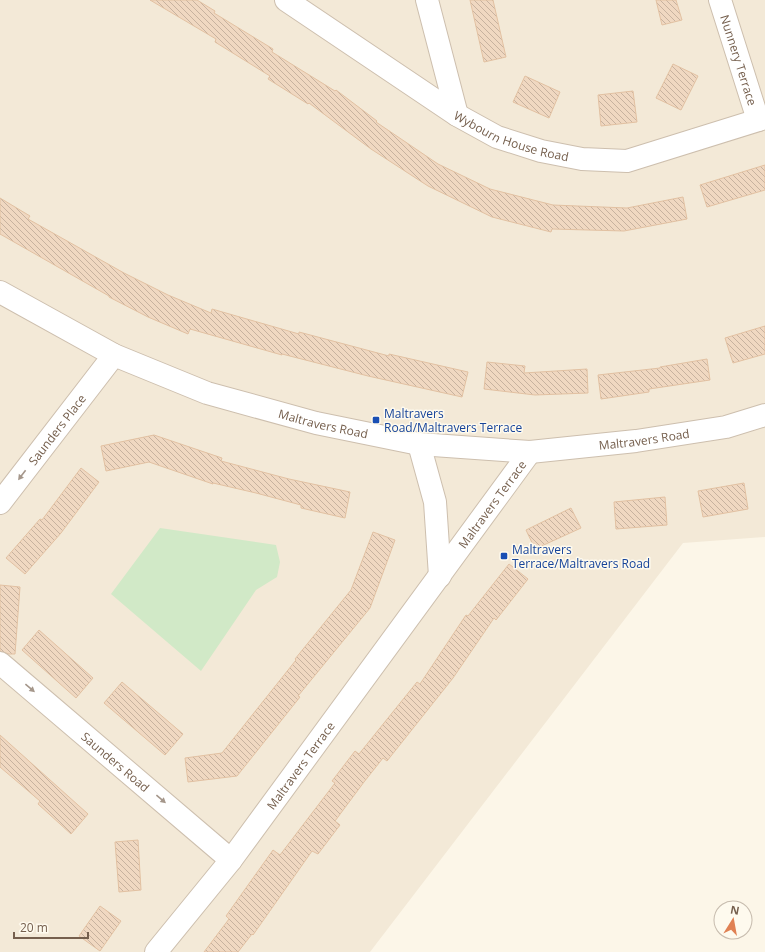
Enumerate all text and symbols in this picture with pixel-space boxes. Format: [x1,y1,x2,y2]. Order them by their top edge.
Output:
street label: Nunnery Terrace [717,13,761,108]
street label: Wybourn House Road [451,107,570,165]
street label: Saunders Place [24,390,90,468]
street label: Maltravers Road [277,405,370,442]
place label: Maltravers Road/Maltravers Terrace [384,405,522,436]
marker: Maltravers Road/Maltravers Terrace [371,415,381,425]
street label: Maltravers Road [598,424,691,453]
street label: Maltravers Terrace [454,456,530,552]
one-way arrow [18,469,26,480]
place label: Maltravers Terrace/Maltravers Road [512,541,650,572]
marker: Maltravers Terrace/Maltravers Road [499,551,509,561]
one-way arrow [24,683,35,692]
street label: Maltravers Terrace [262,718,338,813]
street label: Saunders Road [78,728,153,796]
one-way arrow [155,795,166,804]
north arrow [713,900,753,940]
text: N [729,901,741,918]
scale bar [14,914,88,940]
text: 20 m [20,919,48,936]

